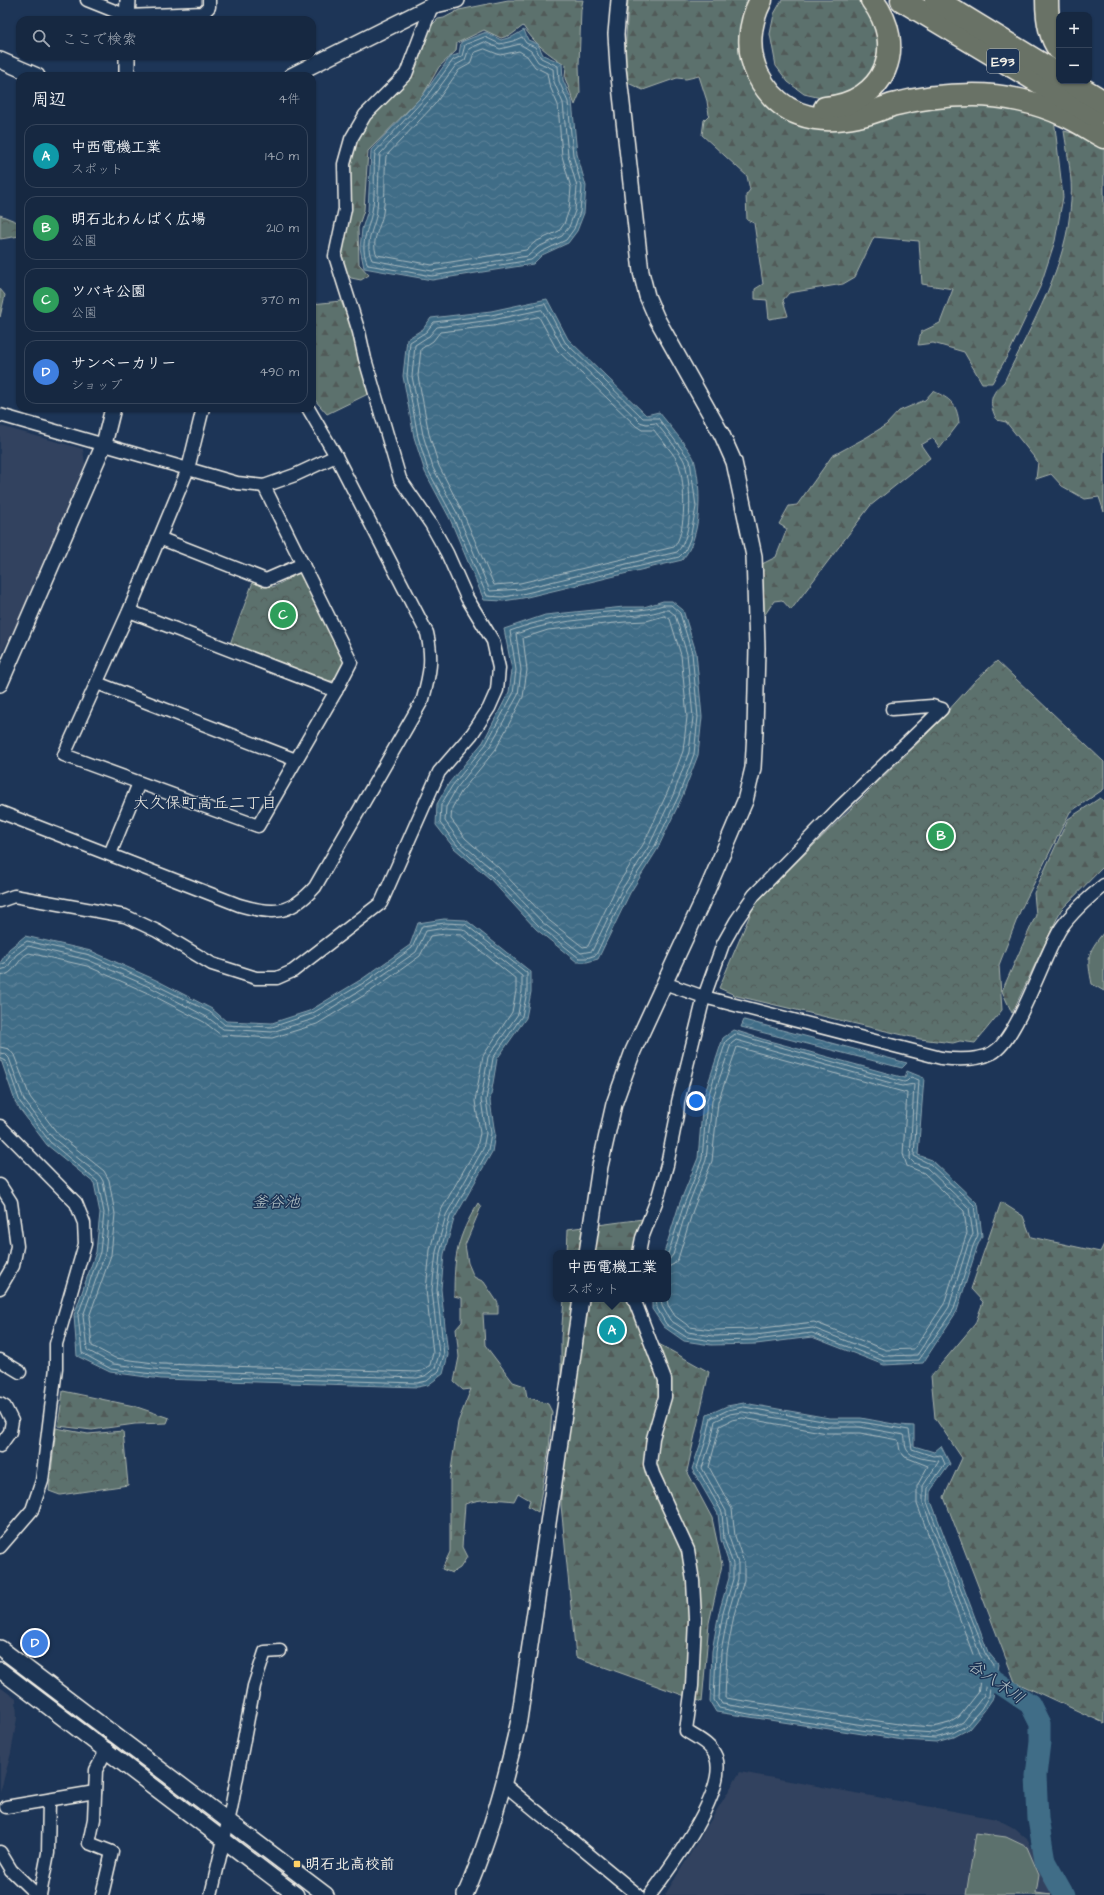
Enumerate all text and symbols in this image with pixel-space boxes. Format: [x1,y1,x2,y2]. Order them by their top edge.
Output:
map controls [1056,12,1092,84]
button: + [1056,12,1092,48]
search box [16,16,316,60]
icon: search [30,27,52,49]
text: ここで検索 [62,29,137,50]
button: − [1056,48,1092,84]
road number: E93 [987,49,1019,73]
text: 周辺 [32,88,66,112]
text: 4件 [278,90,300,108]
text: 中西電機工業 [71,137,161,158]
text: A [42,147,50,165]
text: 140 m [265,147,299,165]
text: スポット [71,160,123,178]
text: 明石北わんぱく広場 [71,209,206,230]
text: B [41,219,51,237]
text: 210 m [266,219,299,237]
text: 公園 [71,232,97,250]
text: ツバキ公園 [71,281,146,302]
text: C [41,291,51,309]
text: 370 m [261,291,299,309]
text: 公園 [71,304,97,322]
text: サンベーカリー [71,353,176,374]
text: D [42,363,50,381]
text: 490 m [259,363,299,381]
text: ショップ [71,376,122,394]
pin: C [270,600,296,630]
district label: 大久保町高丘二丁目 [133,792,277,814]
pin: B [928,821,954,851]
your location [686,1091,706,1111]
water label: 釜谷池 [252,1191,301,1213]
popup [553,1250,671,1302]
text: 中西電機工業 [567,1257,657,1278]
text: スポット [567,1280,619,1298]
pin: A [599,1315,625,1345]
pin: D [22,1628,48,1658]
water label: 谷八木川 [964,1654,1029,1709]
place label: 明石北高校前 [305,1854,395,1875]
marker: 明石北高校前 [292,1859,302,1869]

